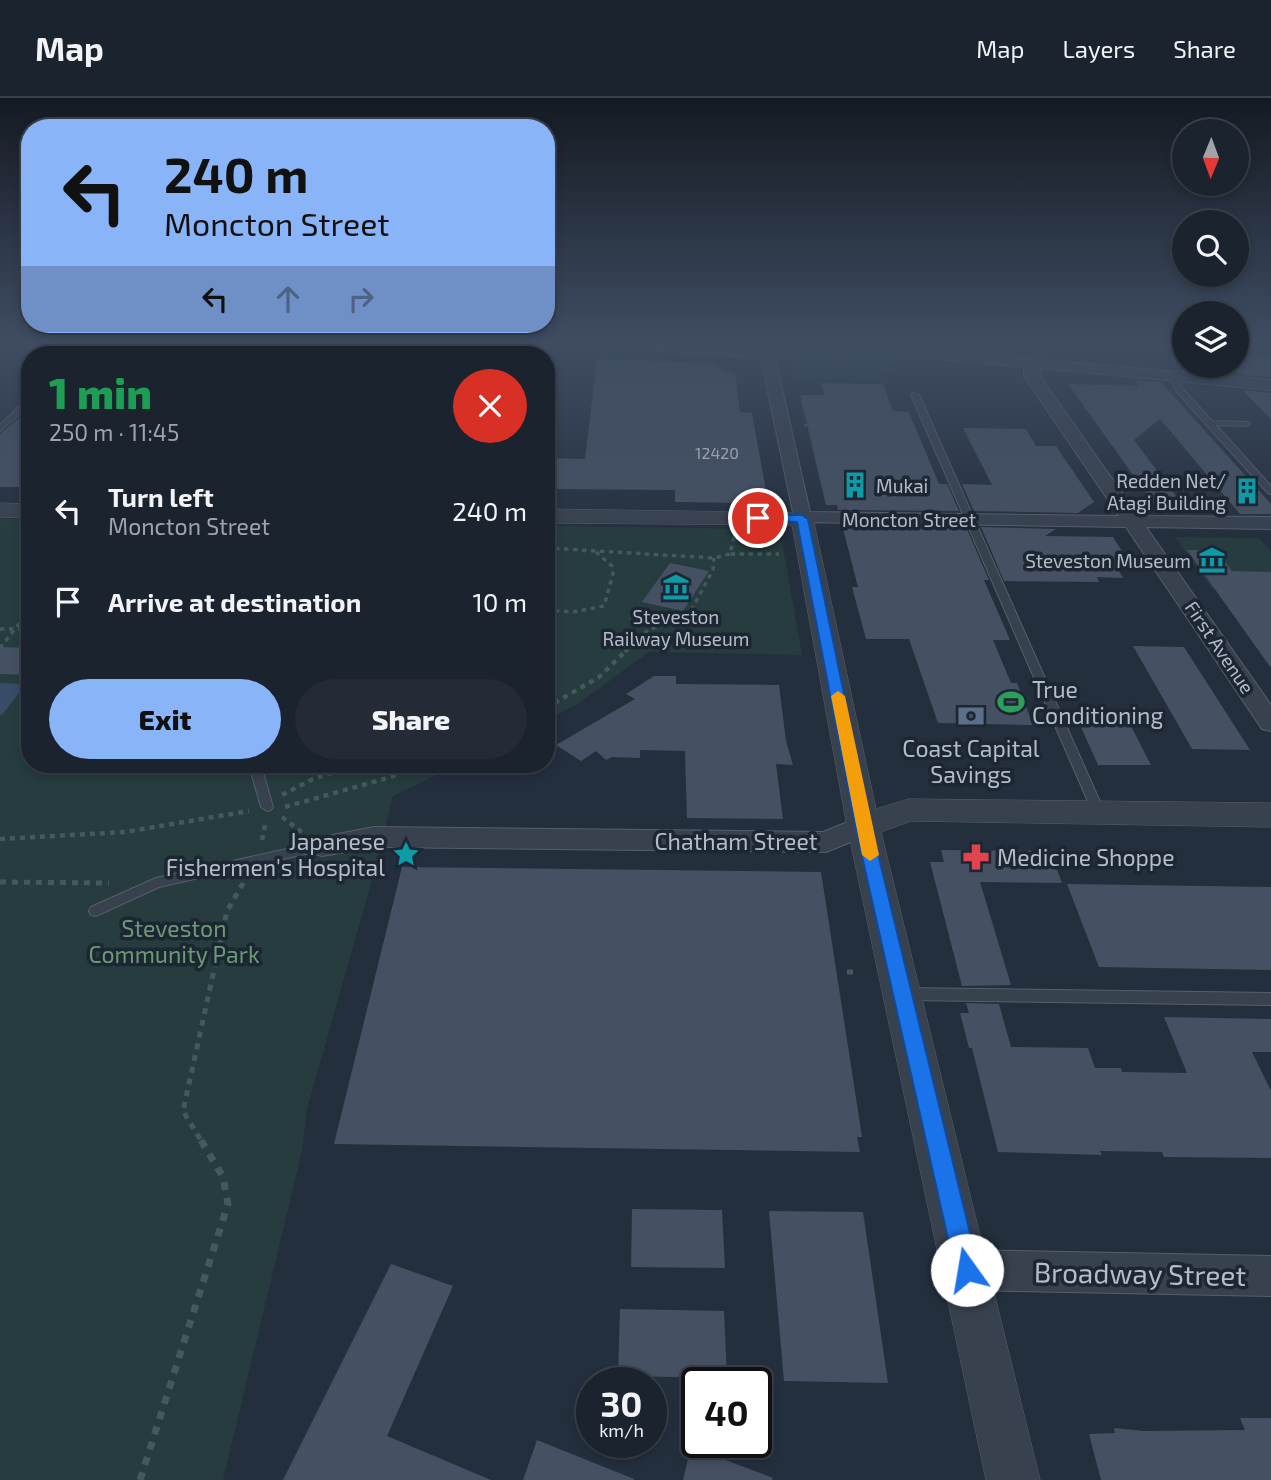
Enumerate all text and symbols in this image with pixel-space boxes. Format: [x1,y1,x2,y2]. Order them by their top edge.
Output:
text: Map [35,28,104,68]
text: Map [976,34,1024,63]
text: Layers [1062,34,1135,63]
text: Share [1173,34,1236,63]
north arrow [1172,119,1250,196]
map controls [1172,119,1249,378]
text: 240 m [164,144,308,203]
icon: left [49,147,140,238]
text: Moncton Street [164,204,390,242]
button: search [1172,210,1249,287]
icon: left [196,280,234,318]
icon: ahead [269,280,307,318]
icon: right [342,280,380,318]
button: layers [1172,301,1249,378]
text: 1 min [49,367,152,417]
button: close [453,369,527,443]
text: 250 m · 11:45 [49,418,179,446]
house number: 12420 [695,443,739,462]
place label: Redden Net/ Atagi Building [1107,469,1226,514]
building icon: Mukai [840,470,870,500]
place label: Mukai [876,474,928,497]
building icon: Redden Net/ Atagi Building [1232,476,1262,506]
text: Turn left [108,481,214,512]
pin [728,488,788,548]
icon: left [49,492,87,530]
text: 240 m [452,495,527,526]
icon: arrive [739,499,777,537]
street label: Moncton Street [842,508,976,531]
text: Moncton Street [108,512,270,540]
museum icon: Steveston Museum [1197,545,1227,575]
place label: Steveston Museum [1025,549,1191,572]
museum icon: Steveston Railway Museum [661,572,691,602]
icon: arrive [49,583,87,621]
text: Arrive at destination [108,586,361,617]
text: 10 m [472,586,527,617]
street label: First Avenue [1181,596,1259,698]
place label: Steveston Railway Museum [603,605,750,650]
place label: True Conditioning [1032,675,1163,729]
button: Exit [49,679,281,759]
button: Share [295,679,527,759]
sports icon: True Conditioning [996,687,1026,717]
bank icon: Coast Capital Savings [956,701,986,731]
place label: Coast Capital Savings [902,734,1040,788]
place label: Japanese Fishermen's Hospital [166,827,385,881]
street label: Chatham Street [654,827,818,855]
place icon: Japanese Fishermen's Hospital [391,839,421,869]
pharmacy icon: Medicine Shoppe [961,842,991,872]
place label: Medicine Shoppe [997,843,1175,871]
park label: Steveston Community Park [88,914,260,968]
position arrow [930,1233,1004,1307]
street label: Broadway Street [1034,1254,1246,1292]
speed limit sign: 40 [681,1367,772,1458]
text: 30 [601,1382,642,1424]
text: km/h [599,1419,644,1441]

